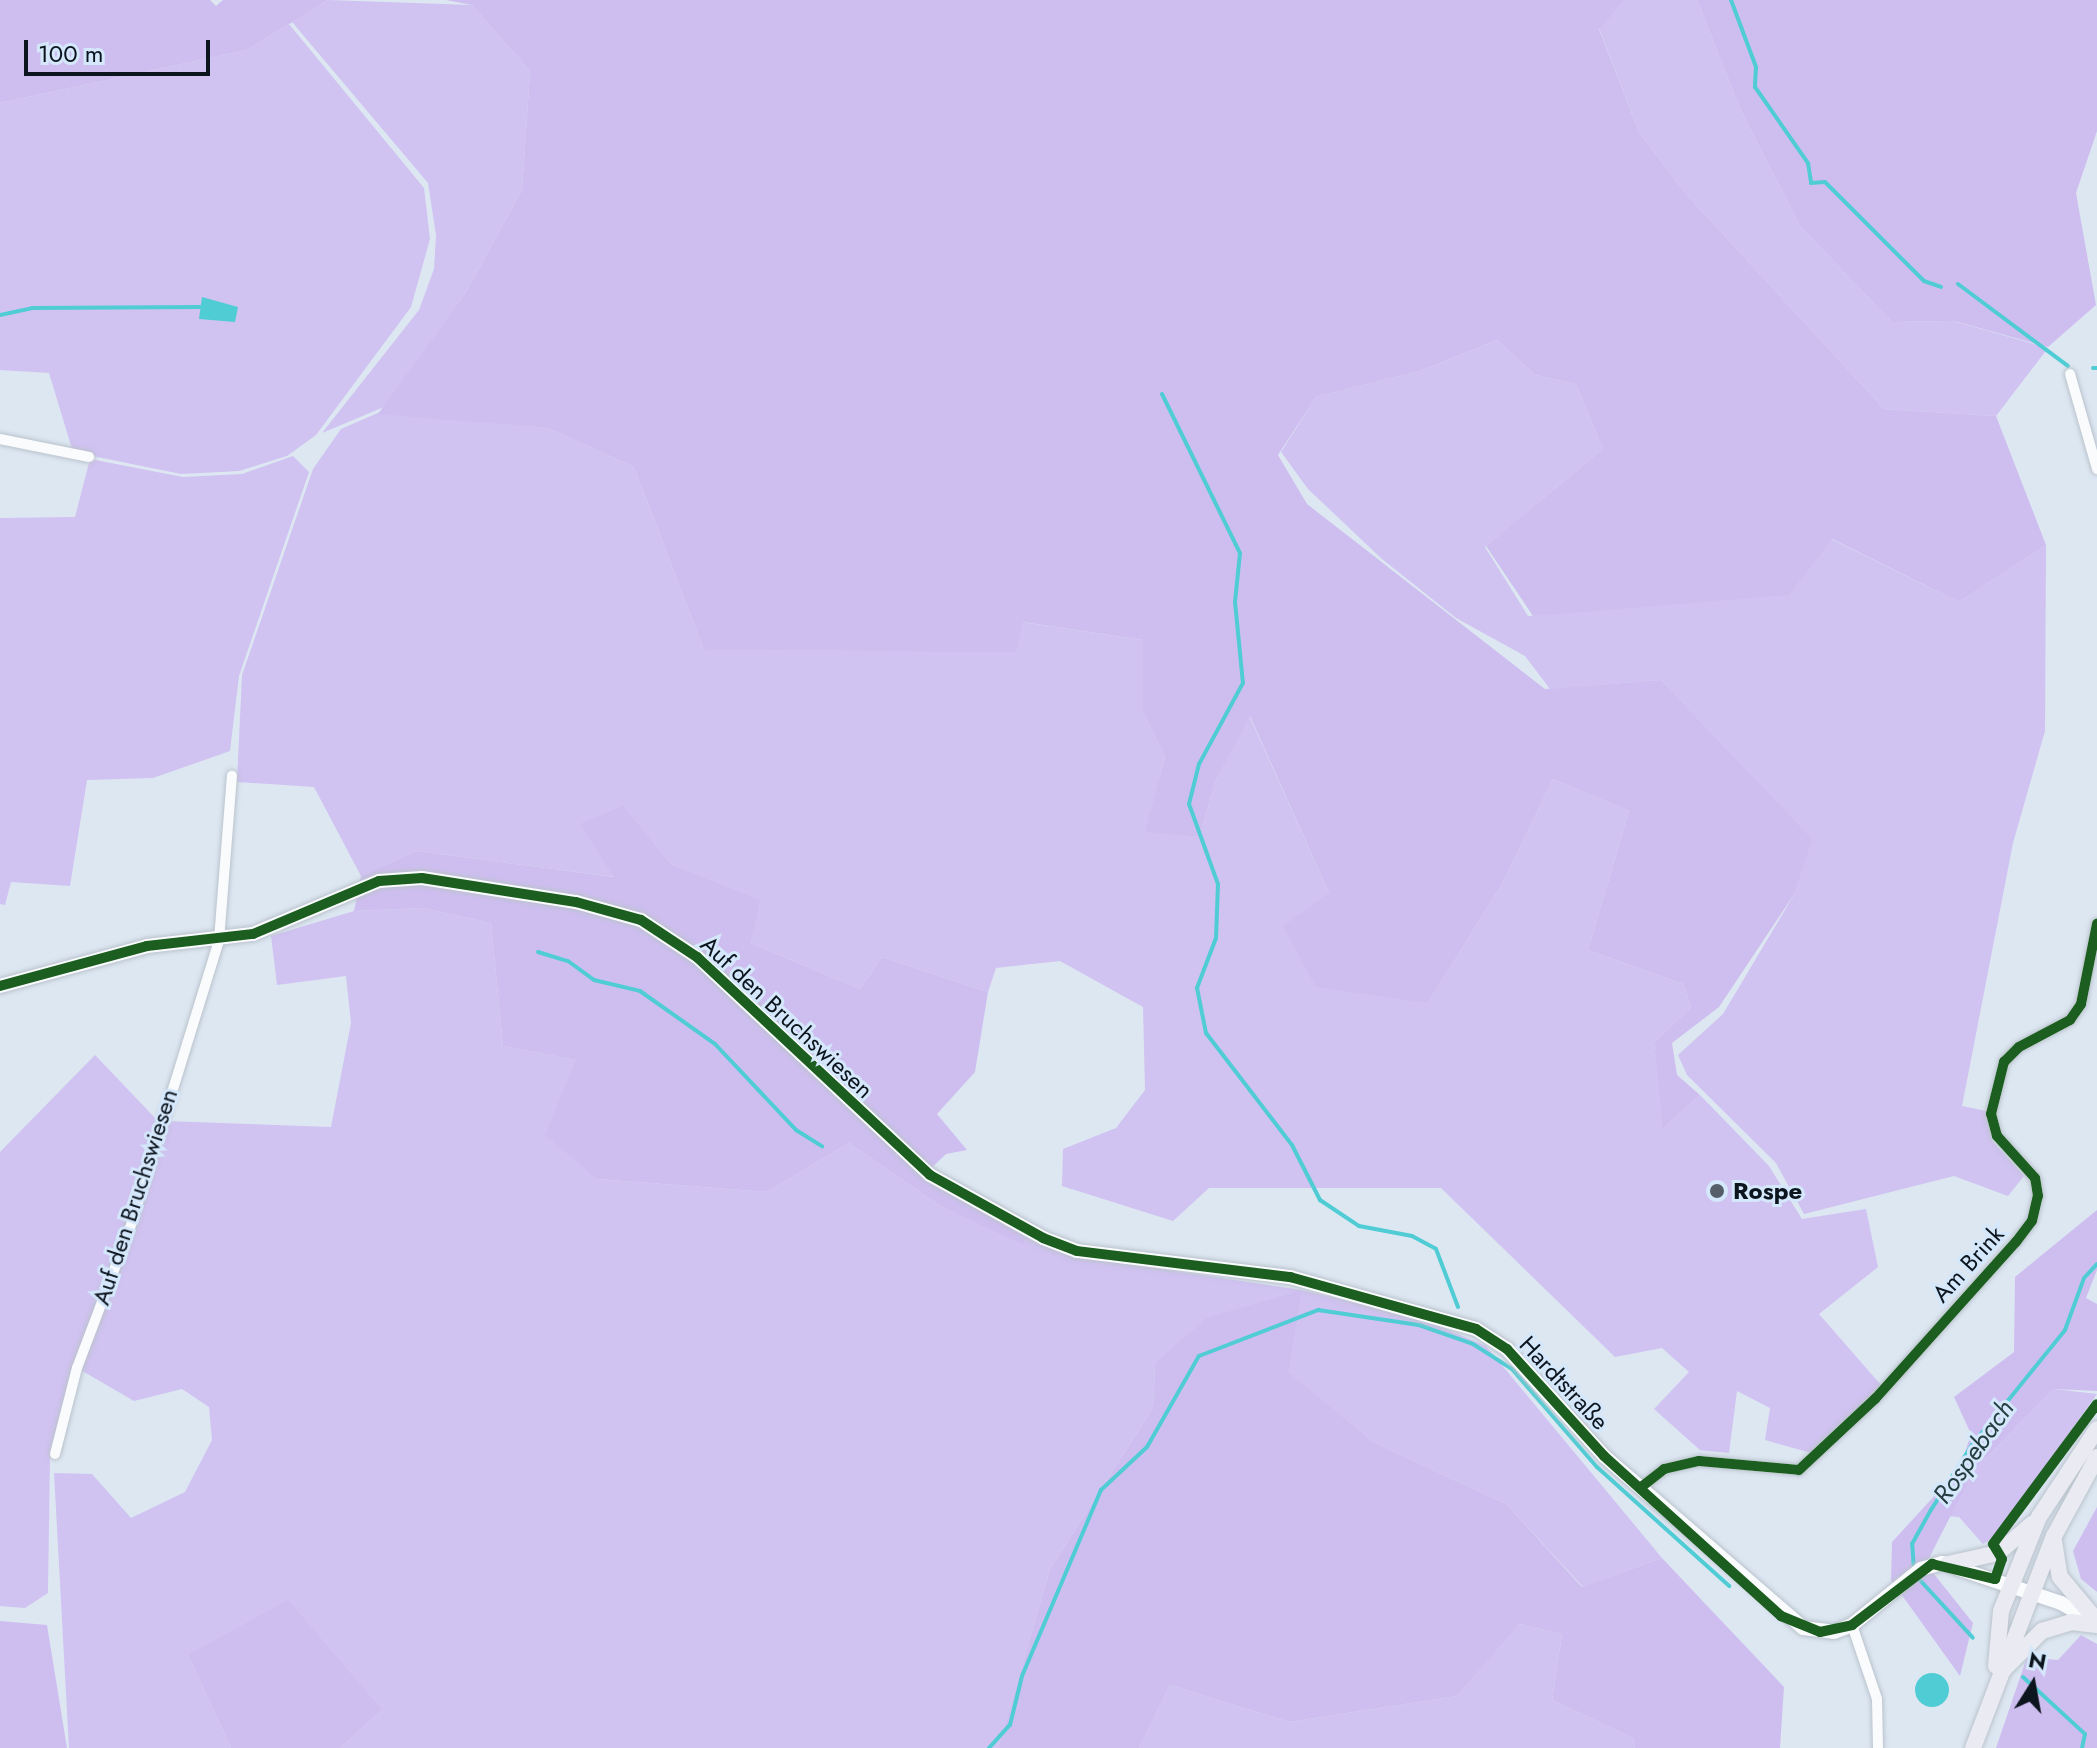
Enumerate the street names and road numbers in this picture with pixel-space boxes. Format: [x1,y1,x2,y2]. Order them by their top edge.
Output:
street label: Auf den Bruchswiesen [695,930,879,1104]
street label: Auf den Bruchswiesen [86,1085,184,1309]
street label: Am Brink [1926,1220,2010,1308]
street label: Hardtstraße [1513,1330,1615,1436]

